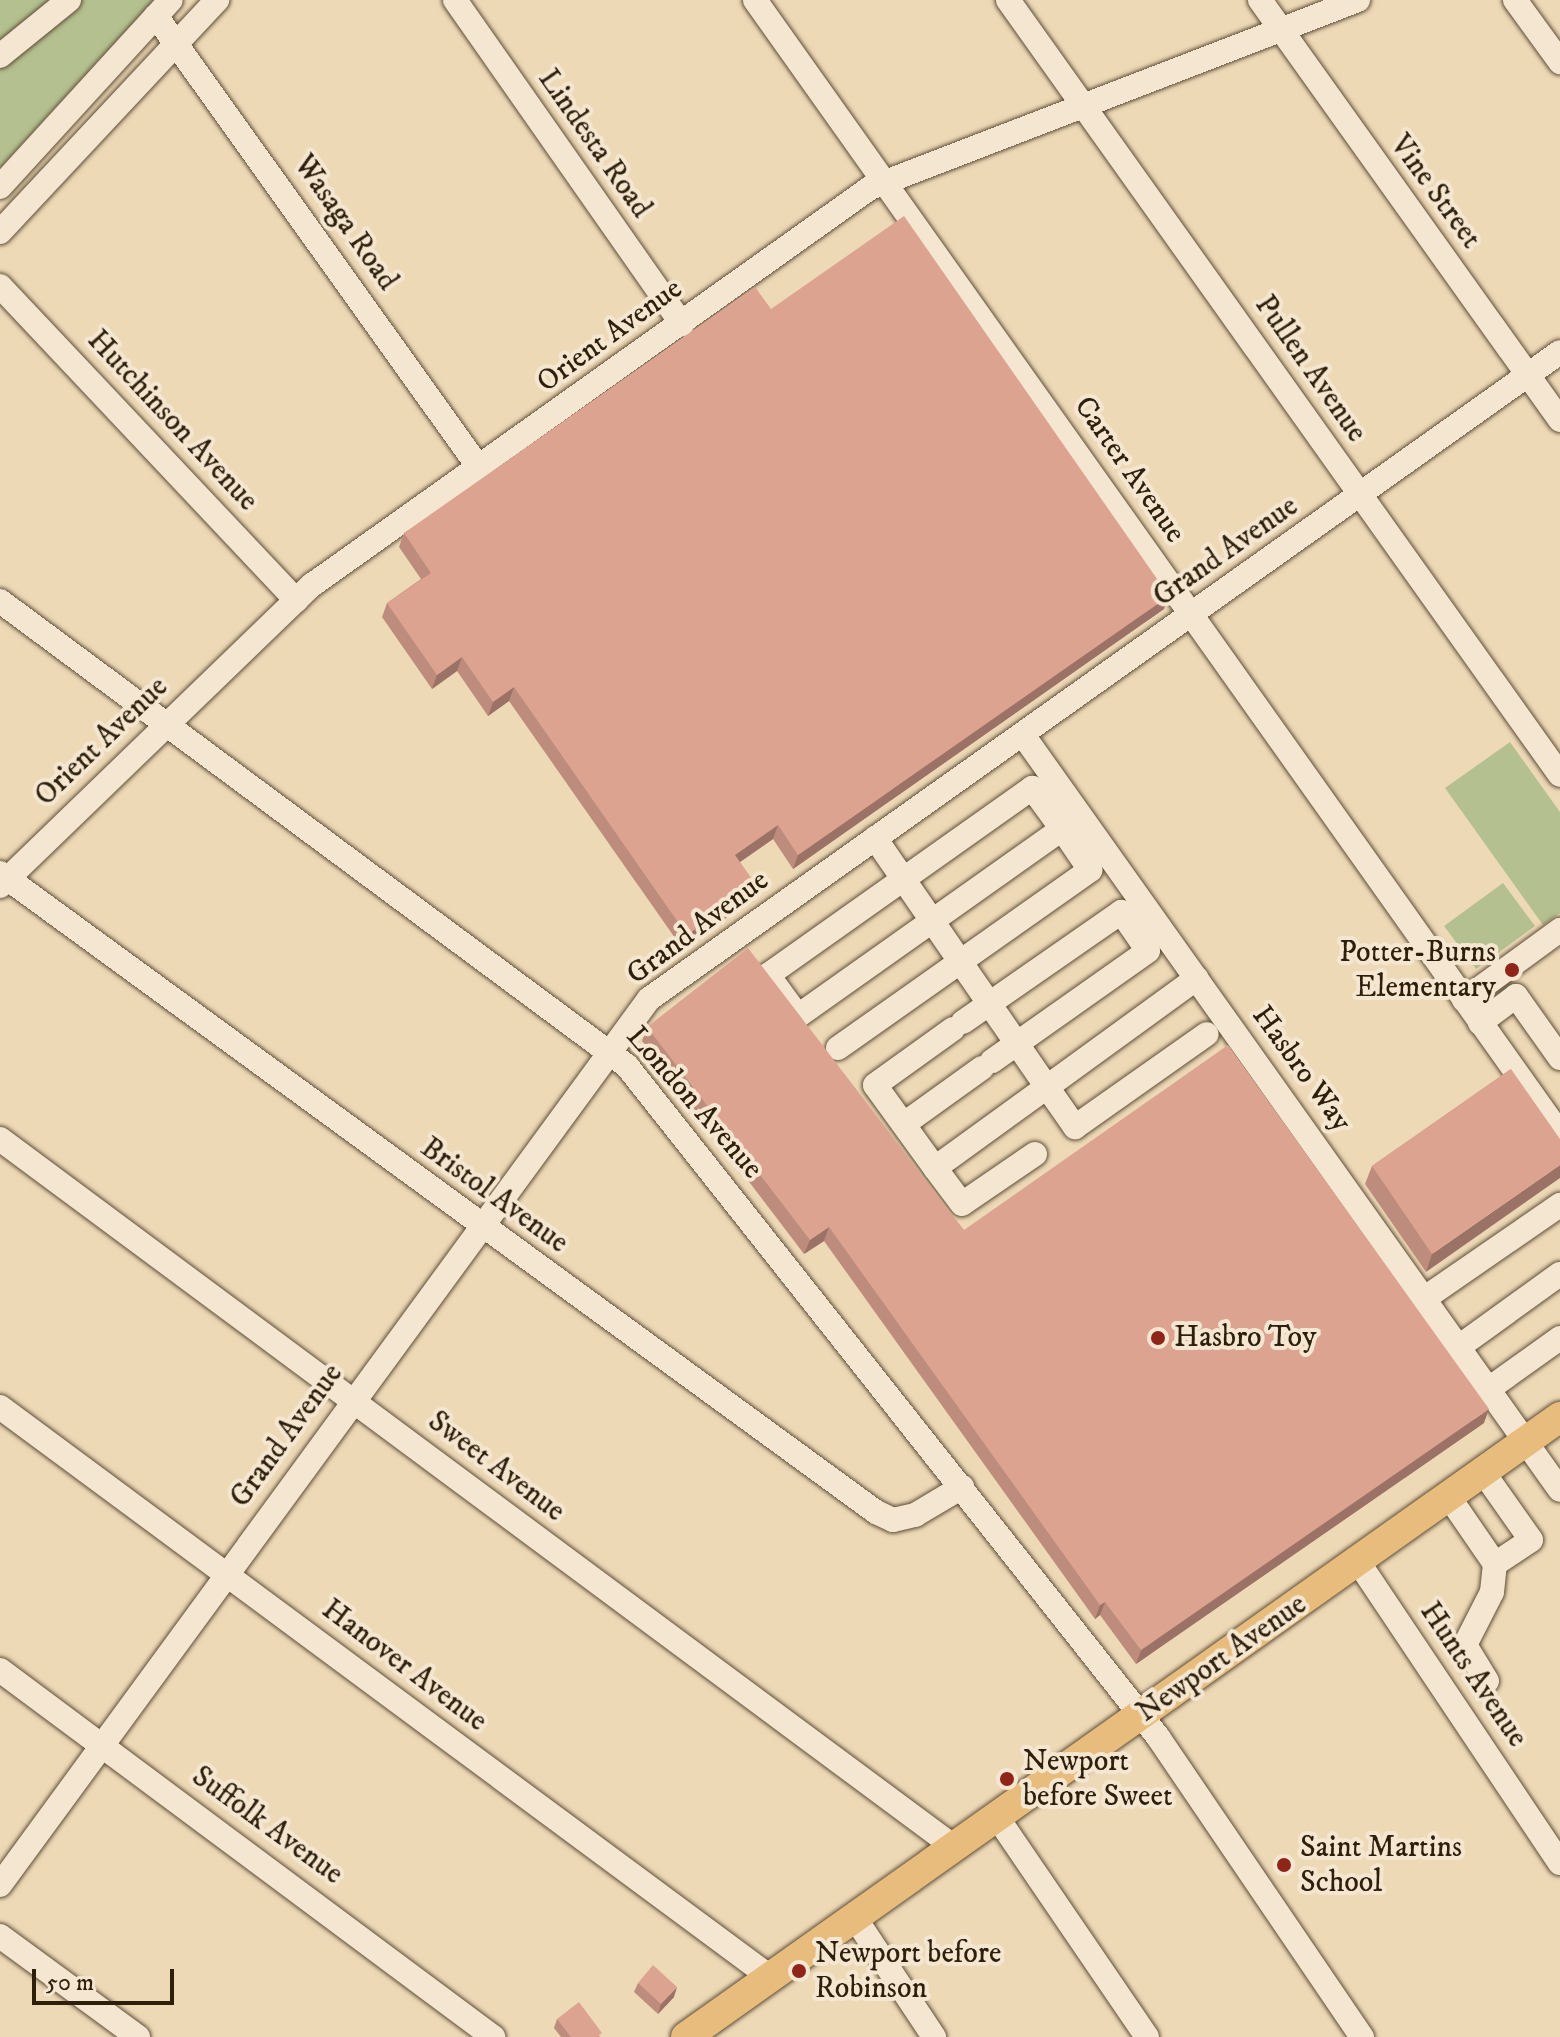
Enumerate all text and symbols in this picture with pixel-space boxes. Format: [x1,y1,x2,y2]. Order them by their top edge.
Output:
street label: Lindesta Road [530,63,658,225]
street label: Vine Street [1382,128,1488,256]
street label: Wasaga Road [285,148,405,298]
street label: Orient Avenue [530,271,690,401]
street label: Pullen Avenue [1246,289,1374,449]
street label: Hutchinson Avenue [79,323,265,519]
street label: Carter Avenue [1066,390,1192,550]
street label: Grand Avenue [1147,489,1305,615]
street label: Orient Avenue [28,670,176,814]
street label: Grand Avenue [620,863,776,993]
place label: Potter-Burns Elementary [1339,935,1496,1006]
marker: Potter-Burns Elementary [1503,961,1521,979]
street label: Hasbro Way [1243,999,1359,1139]
street label: London Avenue [618,1020,770,1186]
street label: Bristol Avenue [413,1130,575,1262]
place label: Hasbro Toy [1174,1320,1316,1356]
marker: Hasbro Toy [1149,1329,1167,1347]
street label: Grand Avenue [223,1357,351,1515]
street label: Sweet Avenue [420,1404,572,1530]
street label: Newport Avenue [1130,1587,1314,1731]
street label: Hanover Avenue [314,1592,494,1740]
street label: Hunts Avenue [1411,1596,1535,1754]
place label: Newport before Sweet [1023,1744,1172,1814]
street label: Suffolk Avenue [184,1759,350,1893]
marker: Newport before Sweet [998,1770,1016,1788]
place label: Saint Martins School [1300,1830,1462,1900]
marker: Saint Martins School [1275,1856,1293,1874]
place label: Newport before Robinson [815,1936,1001,2006]
scale bar [36,1953,178,2003]
marker: Newport before Robinson [790,1962,808,1980]
text: 50 m [46,1968,94,1998]

